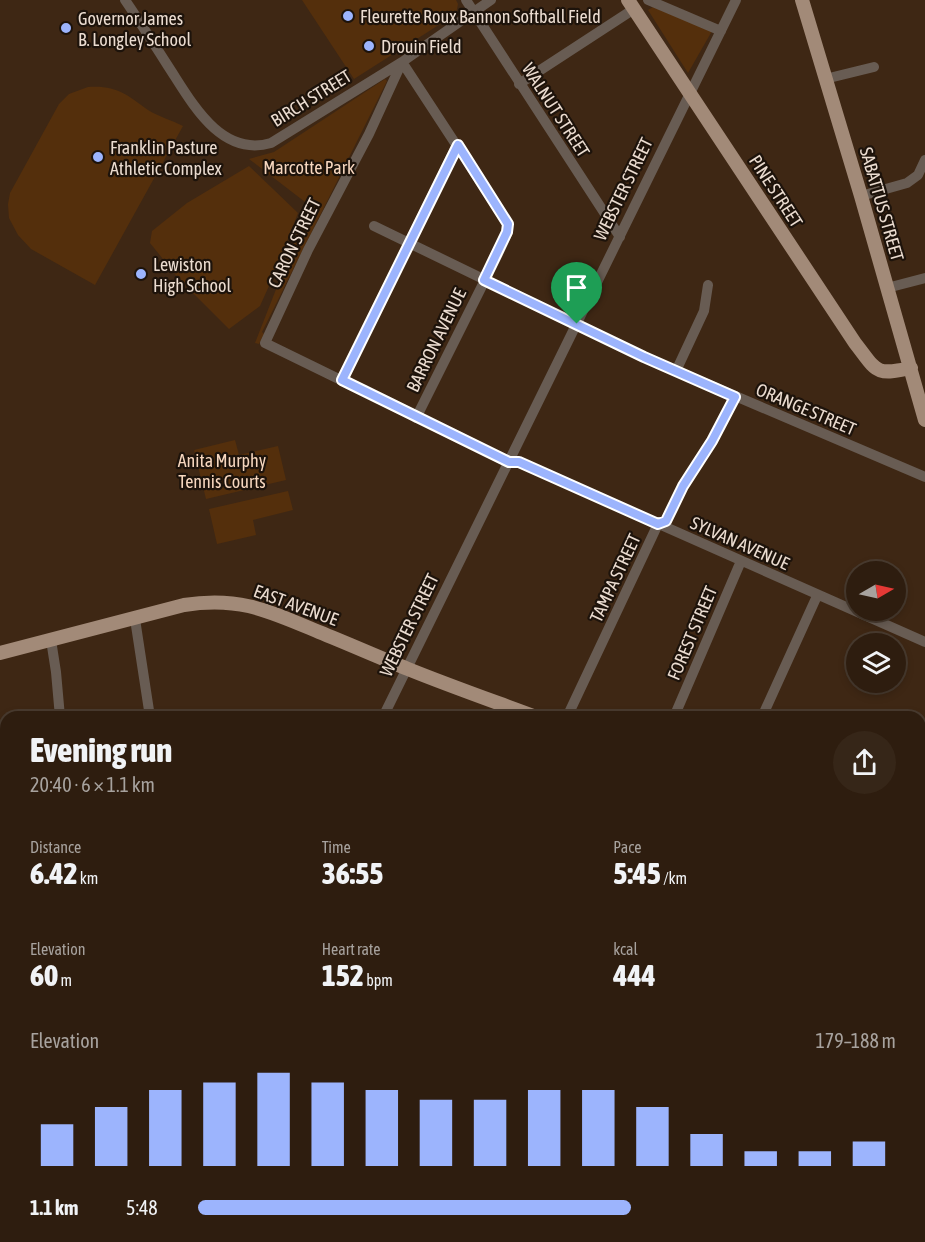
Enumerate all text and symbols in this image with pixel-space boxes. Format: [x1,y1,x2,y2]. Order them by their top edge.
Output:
place label: Fleurette Roux Bannon Softball Field [360,6,601,27]
place label: Governor James B. Longley School [78,8,191,50]
marker: Fleurette Roux Bannon Softball Field [341,9,355,23]
marker: Governor James B. Longley School [59,21,73,35]
place label: Drouin Field [381,36,462,57]
marker: Drouin Field [362,39,376,53]
street label: WALNUT STREET [518,59,594,161]
street label: BIRCH STREET [267,65,355,131]
street label: WEBSTER STREET [589,134,657,244]
place label: Franklin Pasture Athletic Complex [110,137,222,179]
street label: SABATTUS STREET [856,145,908,263]
marker: Franklin Pasture Athletic Complex [91,150,105,164]
street label: PINE STREET [745,151,807,231]
park label: Marcotte Park [263,157,355,178]
street label: CARON STREET [263,195,325,291]
place label: Lewiston High School [153,254,231,296]
pin [551,262,602,324]
marker: Lewiston High School [134,267,148,281]
icon: arrive [560,271,593,304]
street label: BARRON AVENUE [402,284,470,395]
street label: ORANGE STREET [753,379,859,439]
park label: Anita Murphy Tennis Courts [178,450,266,492]
street label: SYLVAN AVENUE [687,512,793,574]
street label: TAMPA STREET [585,530,645,626]
north arrow [846,561,906,621]
map controls [846,561,906,693]
street label: WEBSTER STREET [375,570,443,680]
street label: EAST AVENUE [251,580,341,630]
street label: FOREST STREET [663,583,721,683]
button: layers [846,633,906,693]
text: Evening run [30,731,172,769]
button: share [833,731,896,794]
text: 20:40 · 6 × 1.1 km [30,773,155,796]
text: Distance [30,838,81,856]
text: Time [322,838,351,856]
text: Pace [613,838,641,856]
text: 6.42 [30,856,78,890]
text: 36:55 [322,856,383,890]
text: 5:45 [613,856,661,890]
text: km [78,869,98,887]
text: /km [661,869,687,887]
text: Elevation [30,940,85,958]
text: Heart rate [322,940,381,958]
text: kcal [613,940,638,958]
text: 60 [30,958,58,992]
text: 152 [322,958,364,992]
text: 444 [613,958,656,992]
text: m [58,971,72,989]
text: bpm [364,971,393,989]
text: Elevation [30,1029,99,1052]
text: 179–188 m [815,1029,896,1052]
text: 1.1 km [30,1196,78,1219]
text: 5:48 [126,1196,158,1219]

